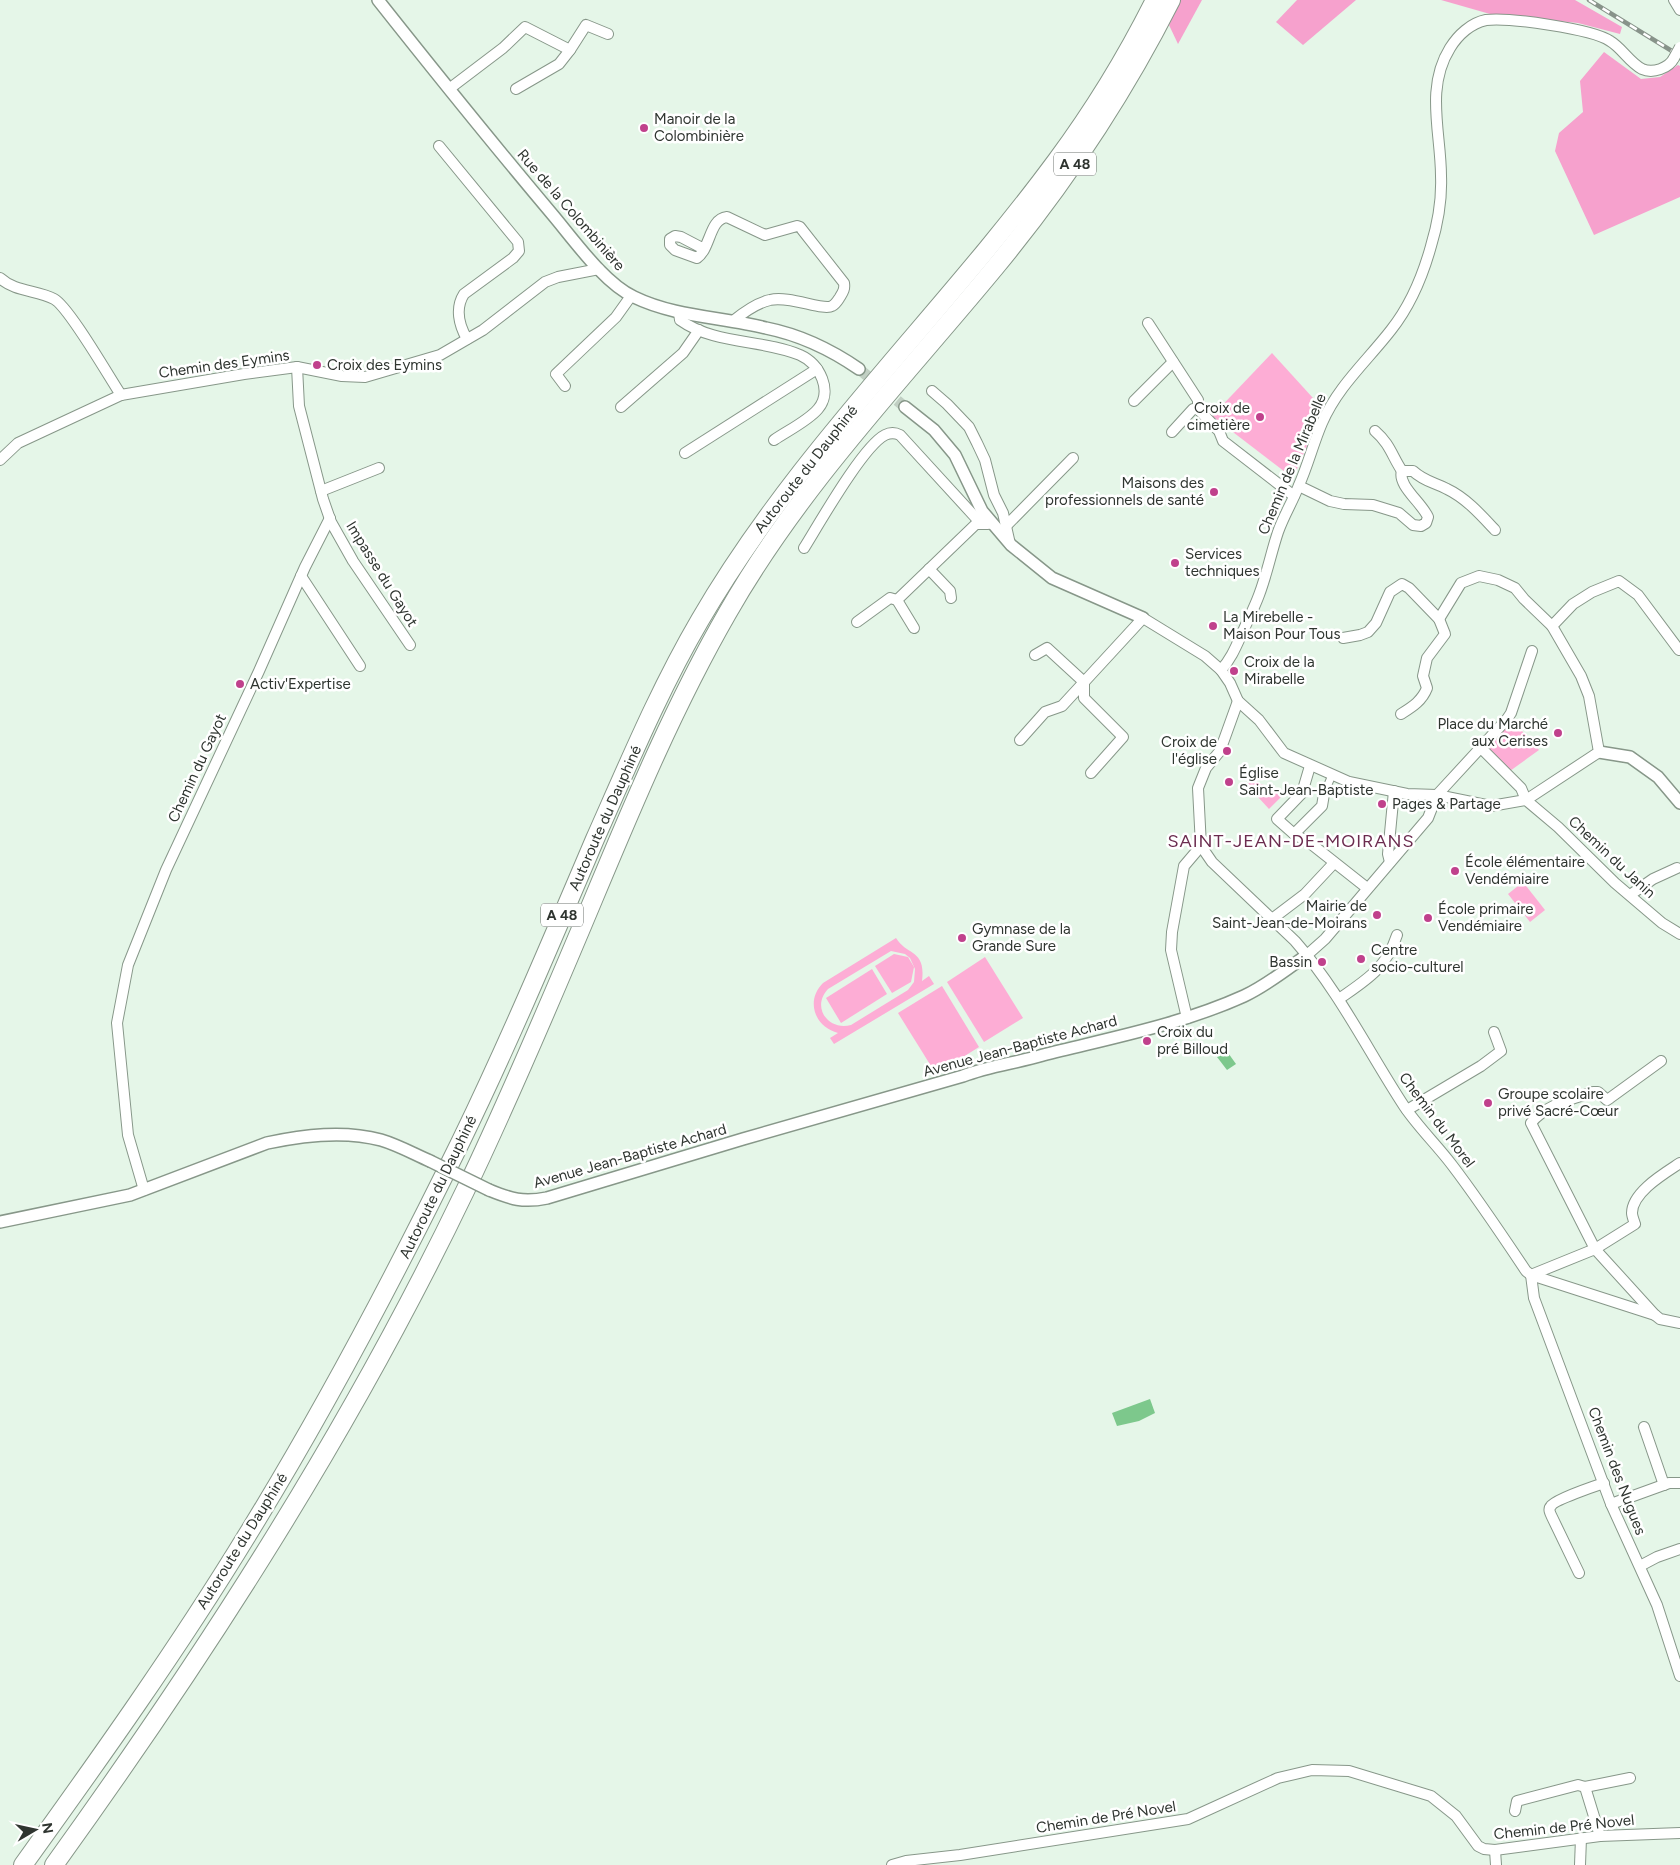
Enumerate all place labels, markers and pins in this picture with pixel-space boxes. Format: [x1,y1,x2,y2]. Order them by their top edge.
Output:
place label: Manoir de la Colombinière [654,110,744,145]
marker: Manoir de la Colombinière [638,122,650,134]
place label: Croix des Eymins [327,356,442,374]
marker: Croix des Eymins [311,359,323,371]
place label: Croix de cimetière [1187,399,1250,434]
marker: Croix de cimetière [1254,411,1266,423]
place label: Maisons des professionnels de santé [1045,474,1204,509]
marker: Maisons des professionnels de santé [1208,486,1220,498]
place label: Services techniques [1185,545,1259,580]
marker: Services techniques [1169,557,1181,569]
place label: La Mirebelle - Maison Pour Tous [1223,608,1340,643]
marker: La Mirebelle - Maison Pour Tous [1207,620,1219,632]
place label: Croix de la Mirabelle [1244,653,1315,688]
marker: Croix de la Mirabelle [1228,665,1240,677]
place label: Activ'Expertise [250,675,351,693]
marker: Activ'Expertise [234,678,246,690]
place label: Place du Marché aux Cerises [1437,715,1548,750]
marker: Place du Marché aux Cerises [1552,727,1564,739]
place label: Croix de l'église [1161,733,1217,768]
marker: Croix de l'église [1221,745,1233,757]
place label: Église Saint-Jean-Baptiste [1239,764,1373,799]
marker: Église Saint-Jean-Baptiste [1223,776,1235,788]
place label: Pages & Partage [1392,795,1501,813]
marker: Pages & Partage [1376,798,1388,810]
place label: École élémentaire Vendémiaire [1465,853,1585,888]
marker: École élémentaire Vendémiaire [1449,865,1461,877]
place label: Mairie de Saint-Jean-de-Moirans [1212,897,1367,932]
place label: École primaire Vendémiaire [1438,900,1533,935]
marker: Mairie de Saint-Jean-de-Moirans [1371,909,1383,921]
marker: École primaire Vendémiaire [1422,912,1434,924]
place label: Gymnase de la Grande Sure [972,920,1071,955]
marker: Gymnase de la Grande Sure [956,932,968,944]
place label: Centre socio-culturel [1371,941,1464,976]
place label: Bassin [1269,953,1312,971]
marker: Centre socio-culturel [1355,953,1367,965]
marker: Bassin [1316,956,1328,968]
place label: Croix du pré Billoud [1157,1023,1228,1058]
marker: Croix du pré Billoud [1141,1035,1153,1047]
place label: Groupe scolaire privé Sacré-Cœur [1498,1085,1619,1120]
marker: Groupe scolaire privé Sacré-Cœur [1482,1097,1494,1109]

